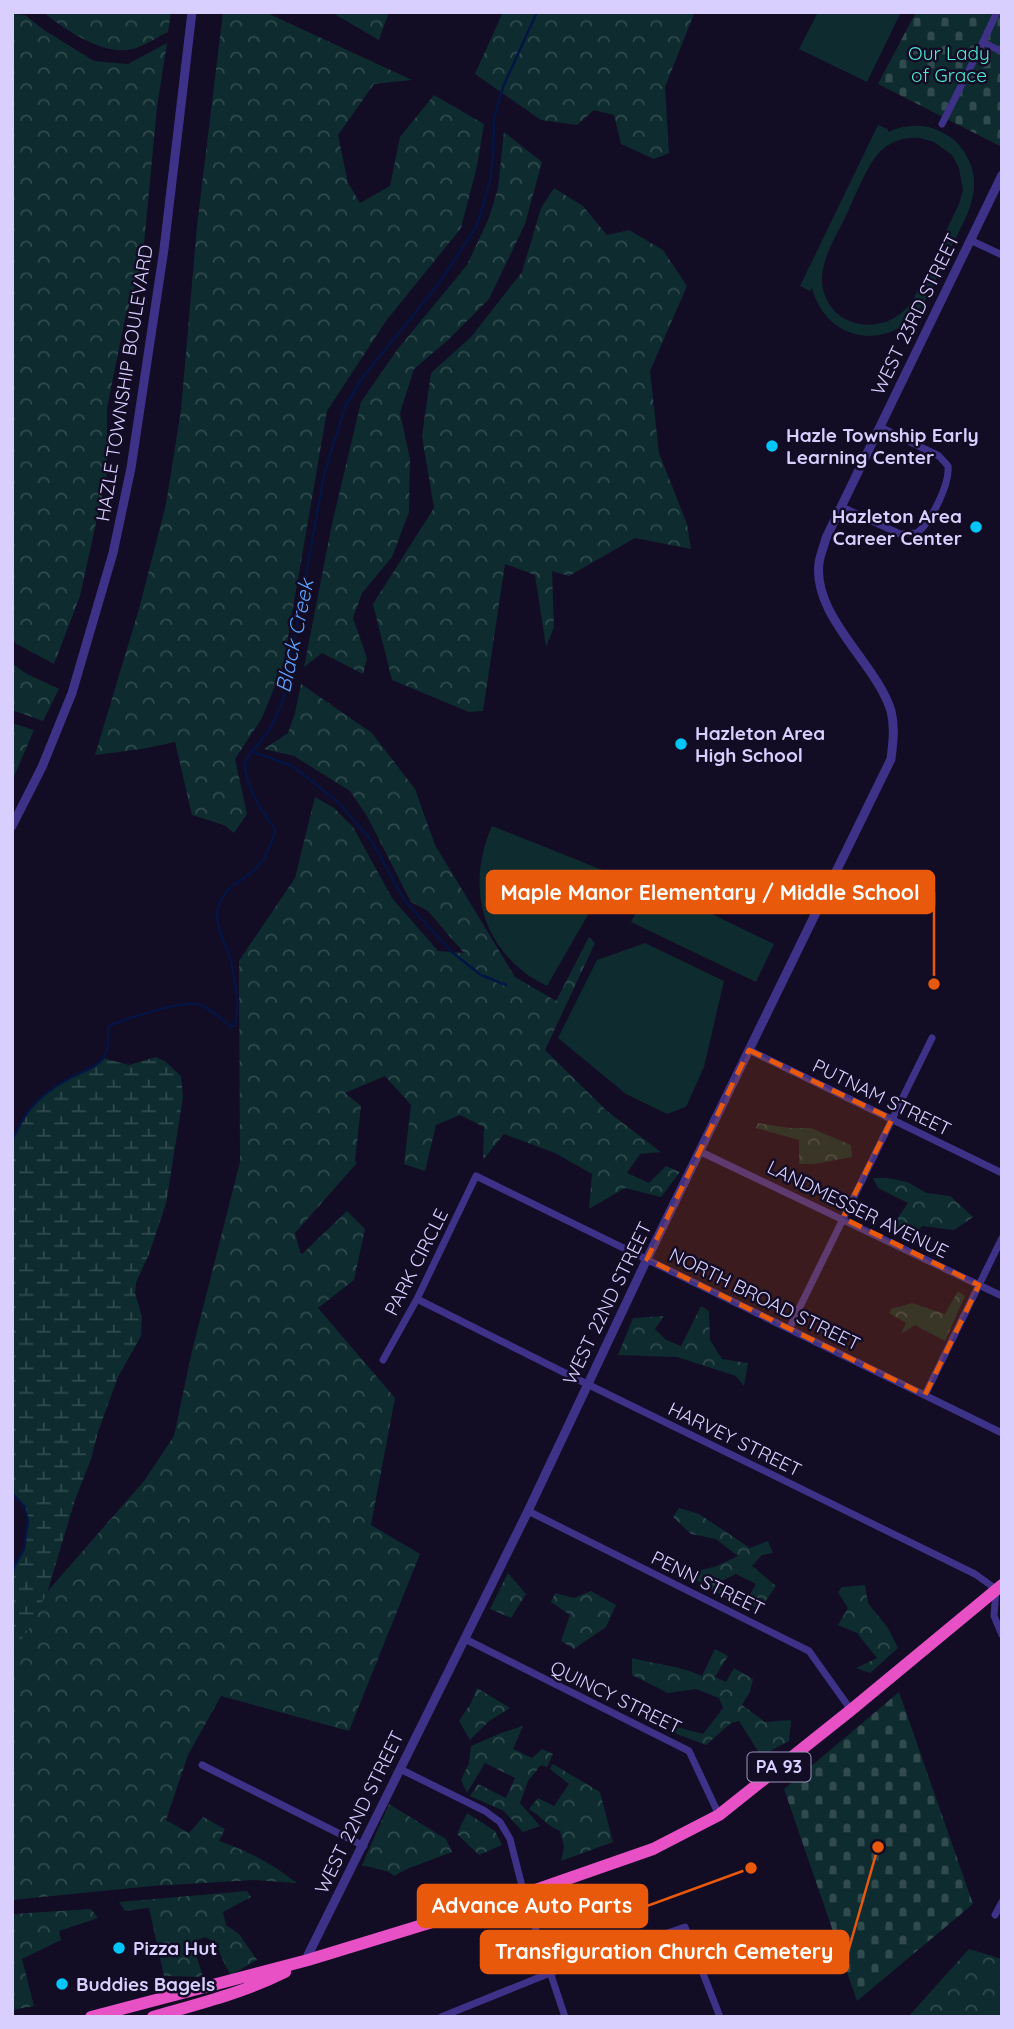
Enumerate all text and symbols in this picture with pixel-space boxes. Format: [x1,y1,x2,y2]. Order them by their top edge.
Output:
park label: Our Lady of Grace [908,41,990,87]
street label: WEST 23RD STREET [866,229,964,399]
street label: HAZLE TOWNSHIP BOULEVARD [90,243,158,523]
place label: Hazle Township Early Learning Center [786,423,979,469]
marker: Hazle Township Early Learning Center [764,438,780,454]
place label: Hazleton Area Career Center [832,504,962,550]
marker: Hazleton Area Career Center [968,519,984,535]
water label: Black Creek [269,575,319,695]
place label: Hazleton Area High School [695,721,825,767]
marker: Hazleton Area High School [673,736,689,752]
callout: Maple Manor Elementary / Middle School [487,871,934,913]
text: Maple Manor Elementary / Middle School [500,879,920,905]
street label: PUTNAM STREET [809,1053,955,1141]
street label: LANDMESSER AVENUE [763,1155,953,1263]
street label: PARK CIRCLE [379,1205,453,1319]
street label: WEST 22ND STREET [557,1218,657,1388]
street label: NORTH BROAD STREET [666,1242,864,1356]
street label: HARVEY STREET [664,1396,806,1482]
street label: PENN STREET [647,1545,769,1621]
street label: QUINCY STREET [546,1655,686,1739]
street label: WEST 22ND STREET [309,1727,409,1897]
road number: PA 93 [748,1752,810,1782]
callout: Advance Auto Parts [418,1885,647,1927]
text: Advance Auto Parts [432,1892,632,1918]
callout: Transfiguration Church Cemetery [481,1931,848,1973]
place label: Pizza Hut [133,1936,217,1960]
text: Transfiguration Church Cemetery [495,1938,833,1964]
marker: Pizza Hut [111,1940,127,1956]
place label: Buddies Bagels [76,1972,215,1996]
marker: Buddies Bagels [54,1976,70,1992]

